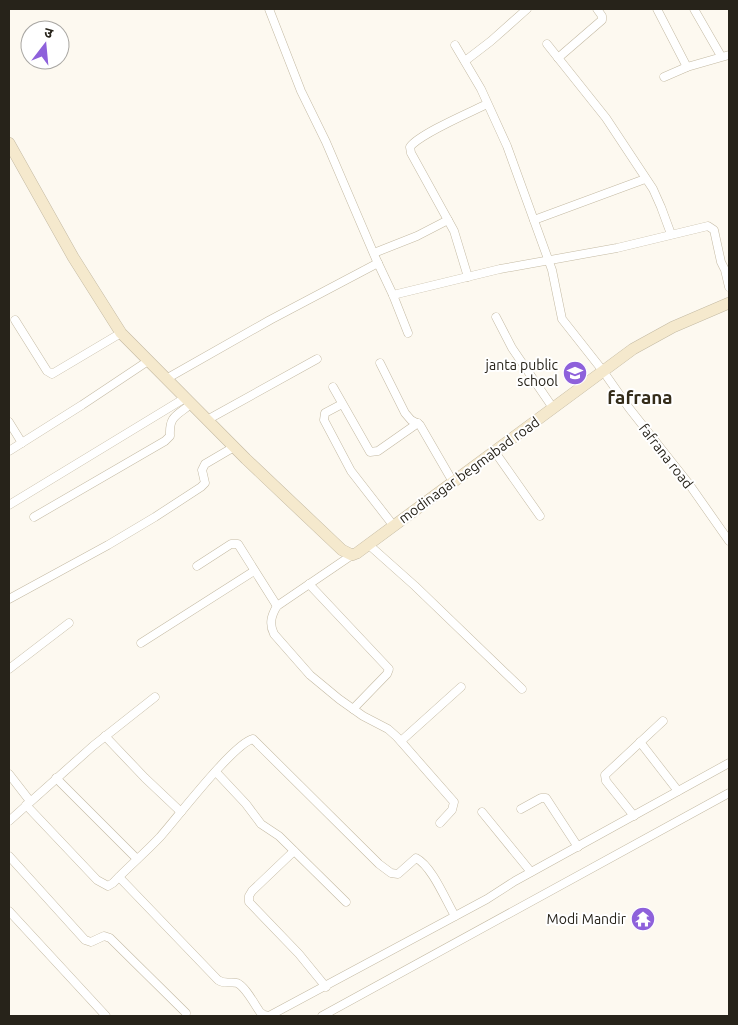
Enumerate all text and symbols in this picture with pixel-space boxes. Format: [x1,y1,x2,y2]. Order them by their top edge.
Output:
north arrow [20,20,70,70]
text: उ [42,24,55,42]
place label: janta public school [485,357,558,389]
school or university icon: janta public school [562,360,588,386]
district label: fafrana [607,386,673,408]
street label: modinagar begmabad road [396,414,542,526]
street label: fafrana road [636,420,696,492]
temple icon: Modi Mandir [630,906,656,932]
place label: Modi Mandir [547,911,627,927]

